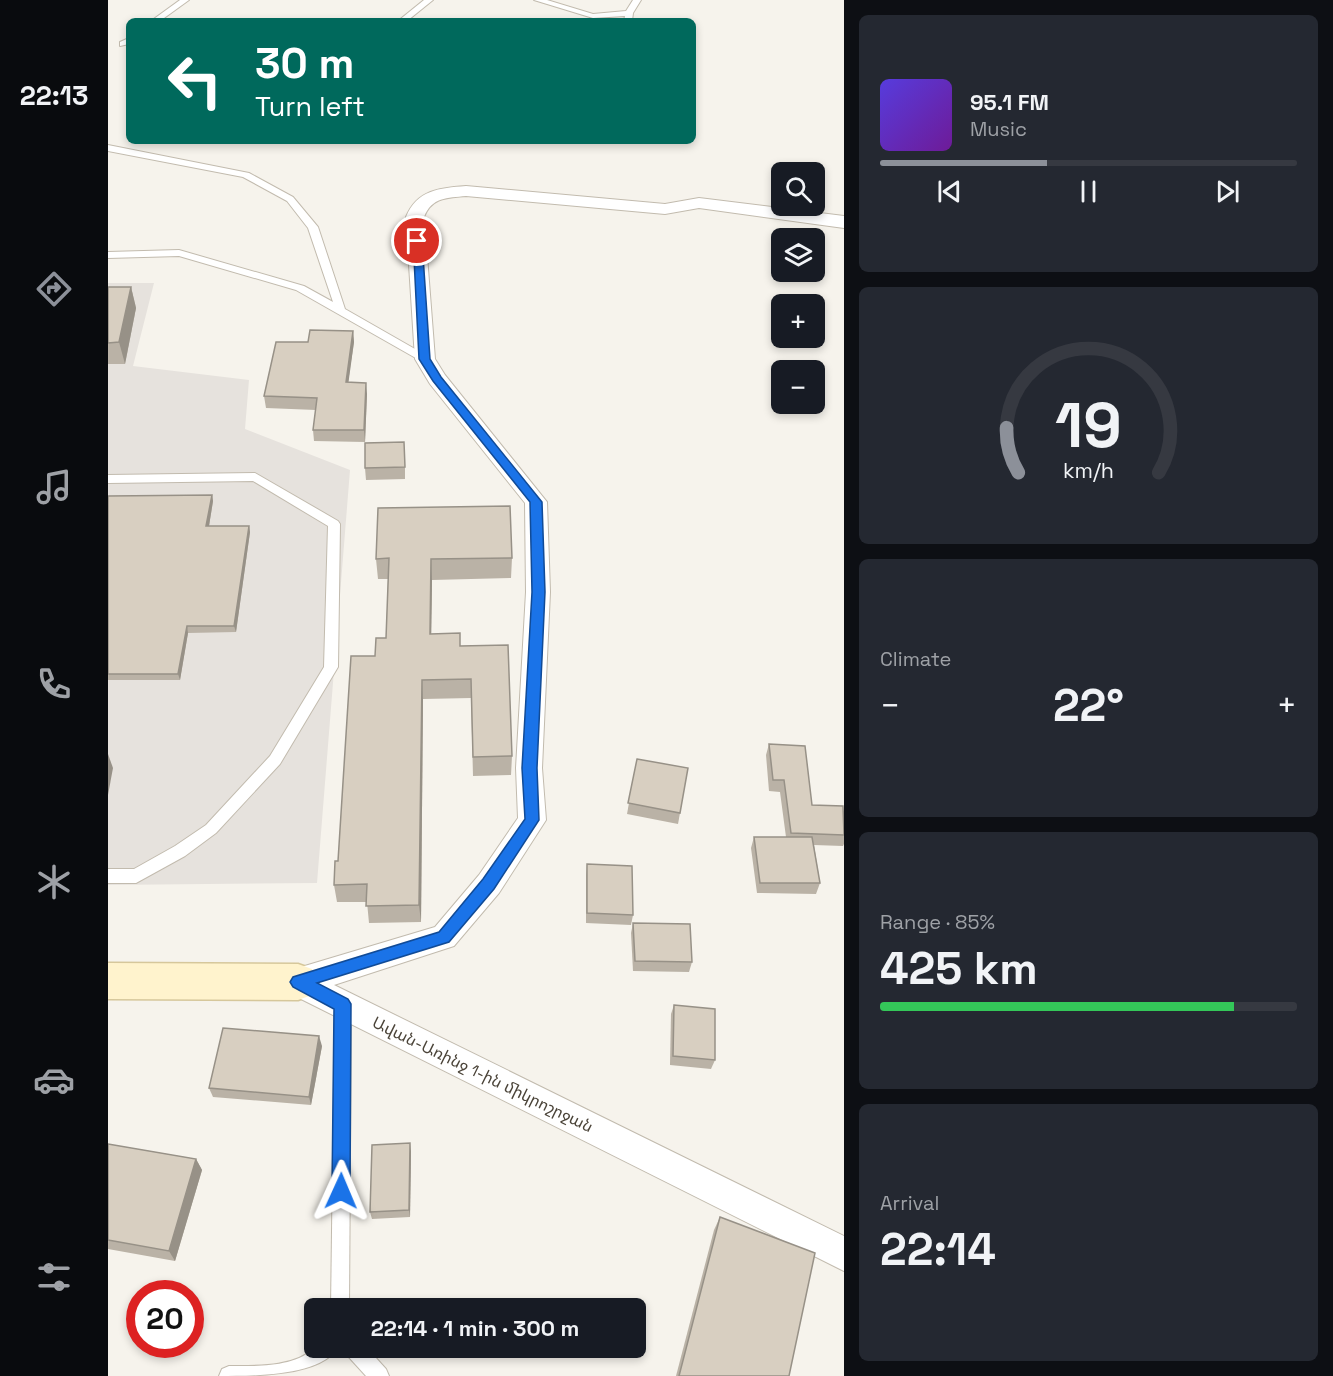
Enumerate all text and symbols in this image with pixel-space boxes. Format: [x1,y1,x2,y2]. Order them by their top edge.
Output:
text: 30 m [255,37,354,90]
icon: left [156,42,234,120]
text: 22:13 [20,78,88,113]
text: 95.1 FM [970,88,1049,116]
text: Turn left [255,89,365,124]
text: Music [970,116,1027,142]
map controls [771,162,825,414]
button: search [771,162,825,216]
icon: previous [933,175,966,208]
icon: pause [1072,175,1105,208]
icon: next [1211,175,1244,208]
pin [391,215,442,266]
icon: arrive [400,224,433,257]
button: layers [771,228,825,282]
icon: directions [33,268,75,310]
button: + [771,294,825,348]
button: − [771,360,825,414]
text: 19 [1055,386,1122,465]
text: km/h [1063,457,1114,484]
icon: music [33,466,75,508]
text: Climate [880,646,951,672]
icon: phone [33,663,75,705]
text: 22° [1053,677,1124,734]
text: − [880,685,900,727]
text: + [1277,685,1297,727]
icon: climate [33,861,75,903]
text: Range · 85% [880,909,995,935]
text: 425 km [880,940,1038,997]
street label: Ավան-Առինջ 1-ին միկրոշրջան [369,1012,597,1137]
icon: car [33,1059,75,1101]
position arrow [309,1159,373,1223]
text: Arrival [880,1190,939,1216]
text: 22:14 [880,1221,996,1278]
icon: filters [33,1256,75,1298]
speed limit sign: 20 [126,1280,204,1358]
text: 22:14 · 1 min · 300 m [371,1314,579,1342]

